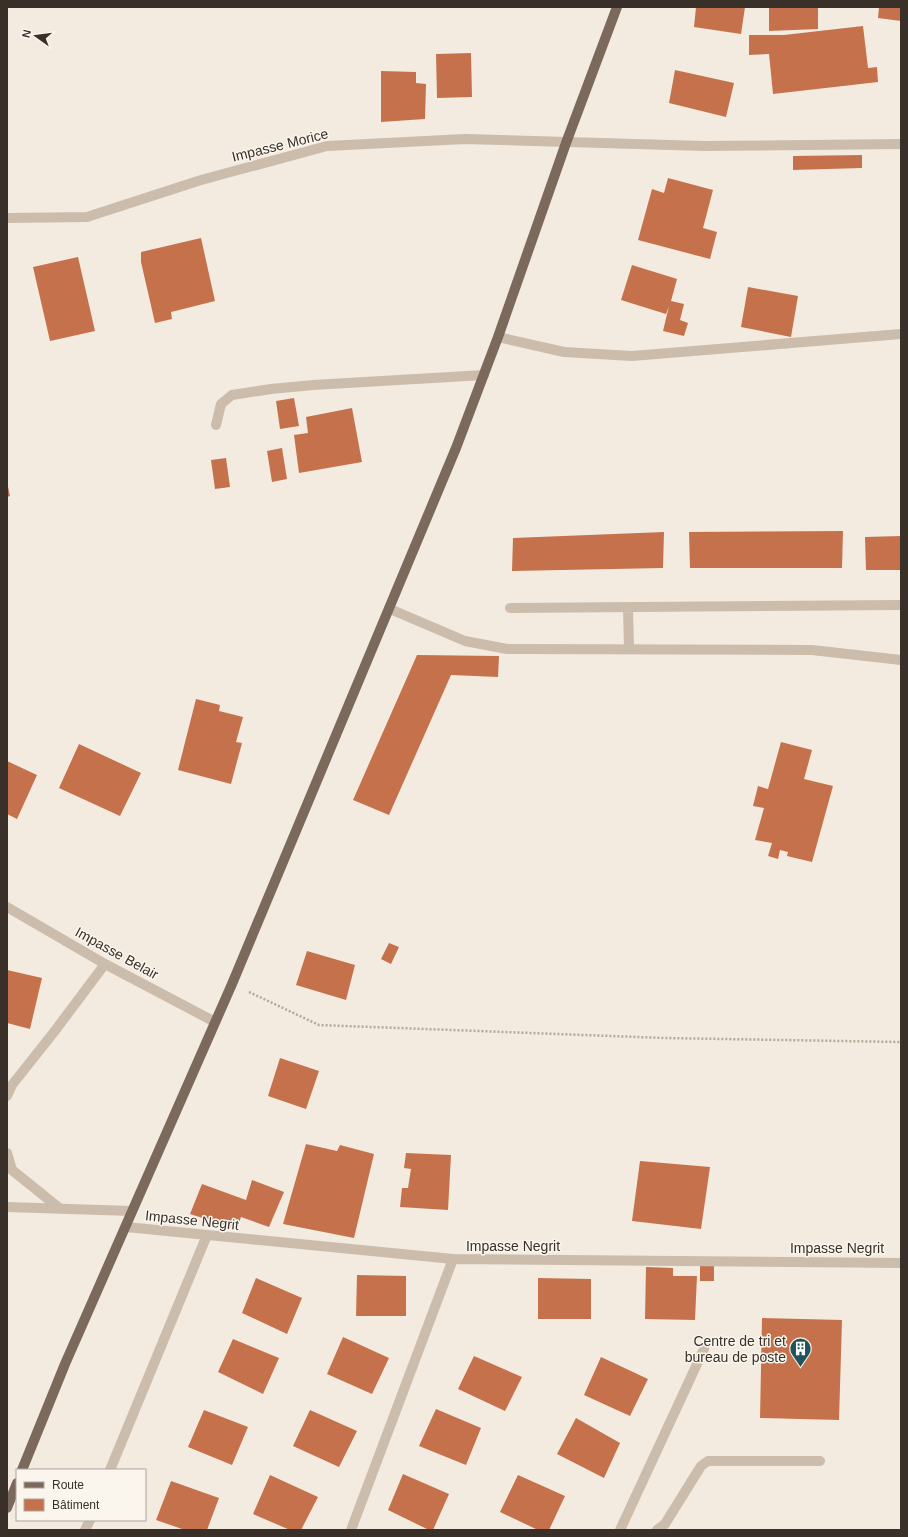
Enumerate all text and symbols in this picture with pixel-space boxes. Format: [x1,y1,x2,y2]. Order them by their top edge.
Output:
north arrow [16,16,56,56]
text: N [20,28,33,39]
street label: Impasse Morice [230,125,330,165]
street label: Impasse Belair [73,924,162,983]
street label: Impasse Negrit [144,1207,240,1233]
street label: Impasse Negrit [466,1238,560,1254]
street label: Impasse Negrit [790,1240,884,1256]
place label: Centre de tri et bureau de poste [685,1333,786,1365]
building icon: Centre de tri et bureau de poste [788,1336,814,1369]
legend [16,1469,146,1521]
text: Route [52,1478,84,1492]
text: Bâtiment [52,1498,100,1512]

